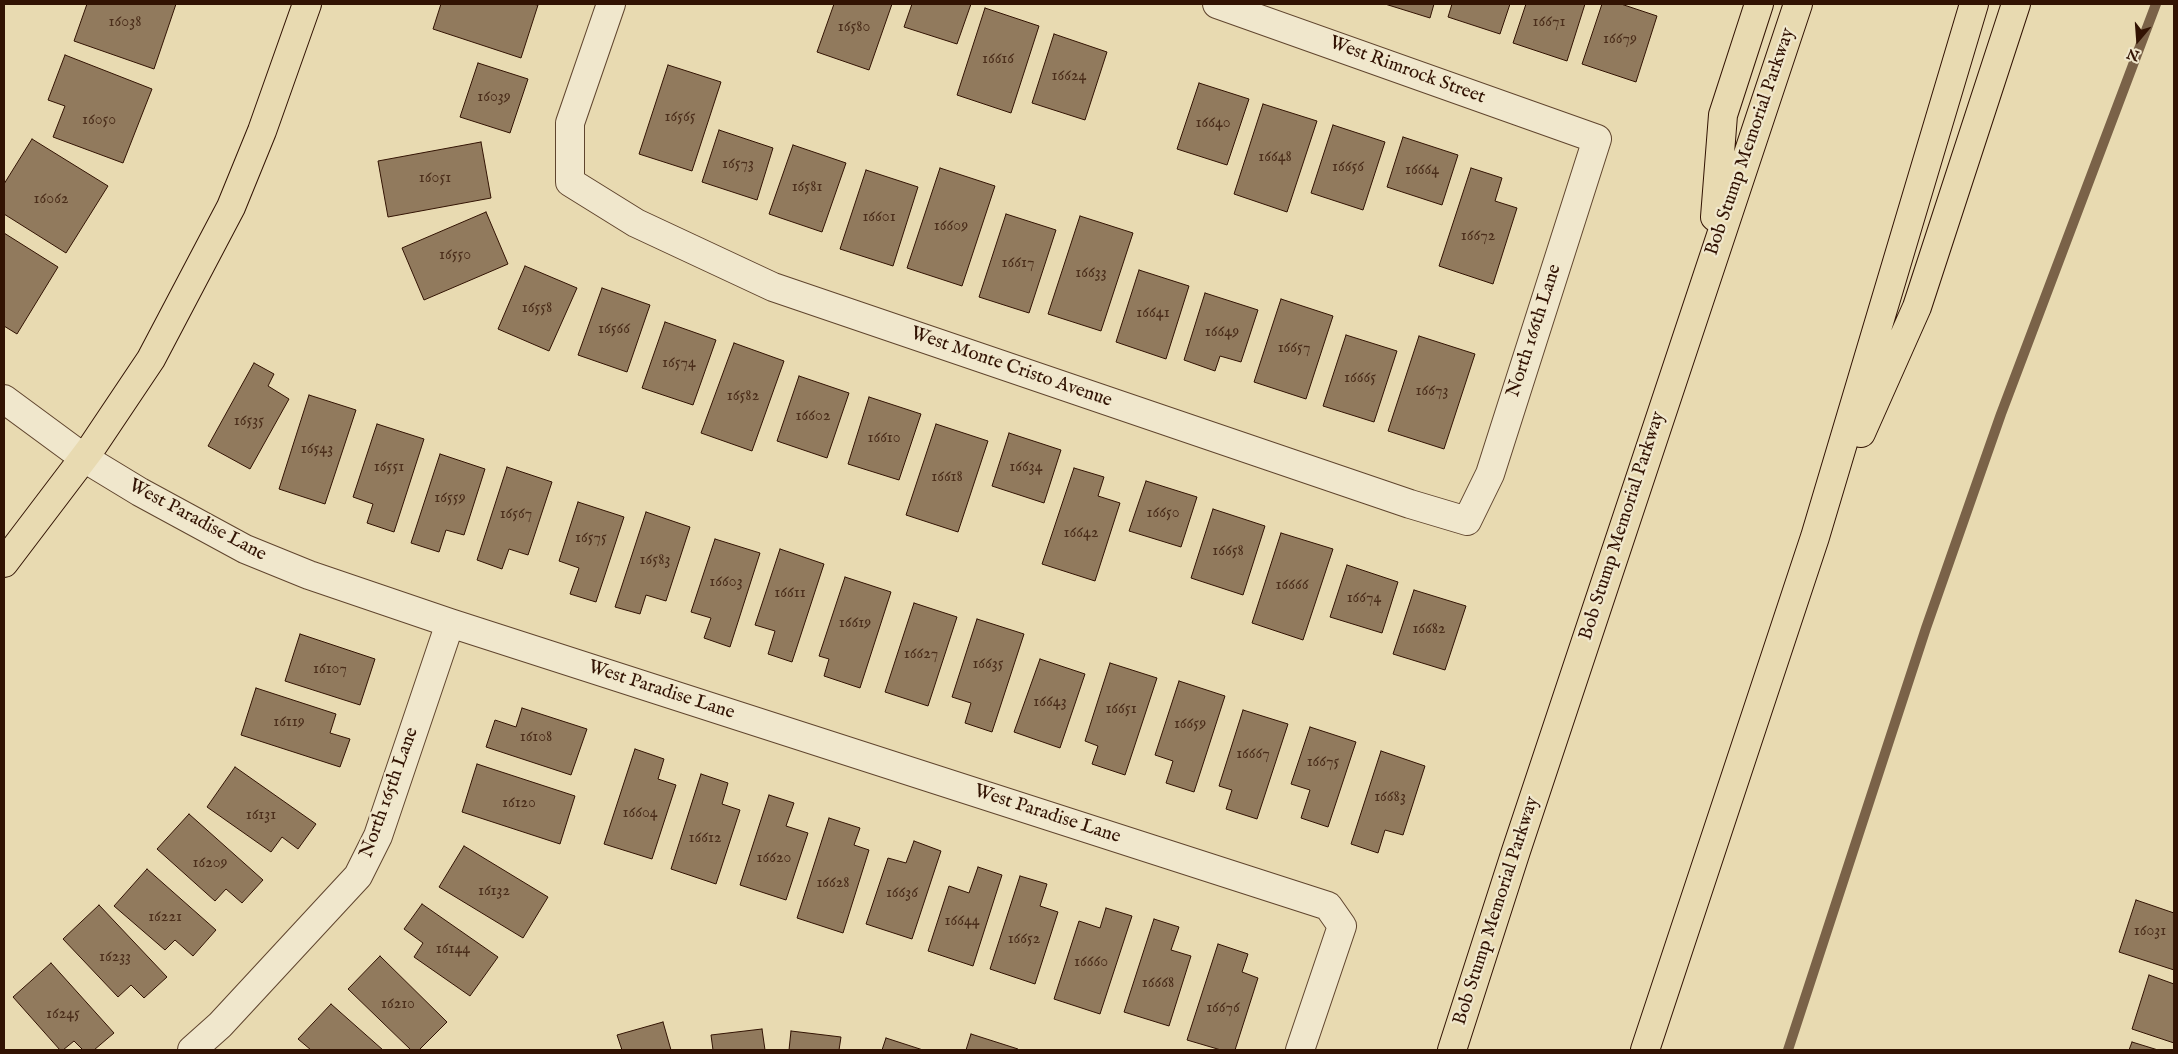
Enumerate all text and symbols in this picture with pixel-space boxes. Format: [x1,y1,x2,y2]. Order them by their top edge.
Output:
house number: 16038 [109,13,141,33]
house number: 16671 [1533,13,1565,33]
north arrow [2113,15,2163,65]
house number: 16580 [838,18,870,38]
street label: Bob Stump Memorial Parkway [1701,25,1801,259]
house number: 16679 [1603,30,1637,50]
street label: West Rimrock Street [1326,32,1488,110]
text: N [2125,44,2142,65]
house number: 16616 [982,50,1014,70]
house number: 16624 [1052,67,1086,87]
house number: 16039 [477,88,511,108]
house number: 16565 [664,108,696,128]
house number: 16050 [82,111,116,131]
house number: 16640 [1195,114,1231,134]
house number: 16648 [1258,148,1292,168]
house number: 16573 [722,155,754,175]
house number: 16656 [1332,158,1364,178]
house number: 16664 [1405,161,1439,181]
house number: 16051 [419,169,451,189]
house number: 16581 [792,178,822,198]
house number: 16062 [34,190,68,210]
house number: 16601 [862,208,896,228]
house number: 16609 [934,217,968,237]
house number: 16672 [1461,227,1495,247]
house number: 16550 [439,246,471,266]
house number: 16617 [1002,254,1034,274]
street label: North 166th Lane [1503,262,1567,400]
house number: 16633 [1075,264,1107,284]
house number: 16558 [522,299,552,319]
house number: 16641 [1136,304,1170,324]
house number: 16566 [598,320,630,340]
street label: West Monte Cristo Avenue [907,323,1115,413]
house number: 16649 [1205,323,1239,343]
house number: 16657 [1278,339,1310,359]
house number: 16574 [662,354,696,374]
house number: 16665 [1344,369,1376,389]
house number: 16673 [1416,382,1448,402]
house number: 16582 [727,387,759,407]
house number: 16602 [796,407,830,427]
street label: Bob Stump Memorial Parkway [1575,409,1671,643]
house number: 16535 [234,412,264,432]
house number: 16610 [867,429,901,449]
house number: 16543 [301,440,333,460]
house number: 16551 [374,458,404,478]
house number: 16634 [1009,458,1043,478]
house number: 16618 [931,468,963,488]
street label: West Paradise Lane [124,475,270,567]
house number: 16559 [434,489,466,509]
house number: 16650 [1146,504,1180,524]
house number: 16567 [500,505,532,525]
house number: 16642 [1064,524,1098,544]
house number: 16575 [575,529,607,549]
house number: 16658 [1212,542,1244,562]
house number: 16583 [640,551,670,571]
house number: 16603 [709,573,743,593]
house number: 16666 [1276,576,1308,596]
house number: 16611 [774,584,806,604]
house number: 16674 [1347,589,1381,609]
house number: 16619 [839,614,871,634]
house number: 16682 [1412,620,1446,640]
house number: 16627 [904,645,938,665]
house number: 16635 [972,655,1004,675]
street label: West Paradise Lane [585,657,737,725]
house number: 16107 [313,660,347,680]
house number: 16643 [1033,693,1067,713]
house number: 16651 [1105,700,1137,720]
house number: 16119 [273,713,305,733]
house number: 16659 [1174,715,1206,735]
street label: North 165th Lane [356,725,424,861]
house number: 16108 [520,728,552,748]
house number: 16667 [1236,745,1270,765]
house number: 16675 [1307,753,1339,773]
street label: West Paradise Lane [971,781,1123,849]
house number: 16683 [1374,788,1406,808]
house number: 16120 [502,794,536,814]
street label: Bob Stump Memorial Parkway [1449,794,1545,1028]
house number: 16604 [622,804,658,824]
house number: 16131 [246,806,276,826]
house number: 16612 [689,829,721,849]
house number: 16620 [757,849,791,869]
house number: 16209 [192,854,228,874]
house number: 16628 [816,874,850,894]
house number: 16132 [478,882,510,902]
house number: 16636 [886,884,918,904]
house number: 16221 [148,908,182,928]
house number: 16644 [944,912,980,932]
house number: 16031 [2134,922,2166,942]
house number: 16652 [1008,930,1040,950]
house number: 16144 [436,940,470,960]
house number: 16233 [99,948,131,968]
house number: 16660 [1074,953,1108,973]
house number: 16668 [1142,974,1174,994]
house number: 16210 [381,995,415,1015]
house number: 16676 [1206,999,1240,1019]
house number: 16245 [46,1005,80,1025]

